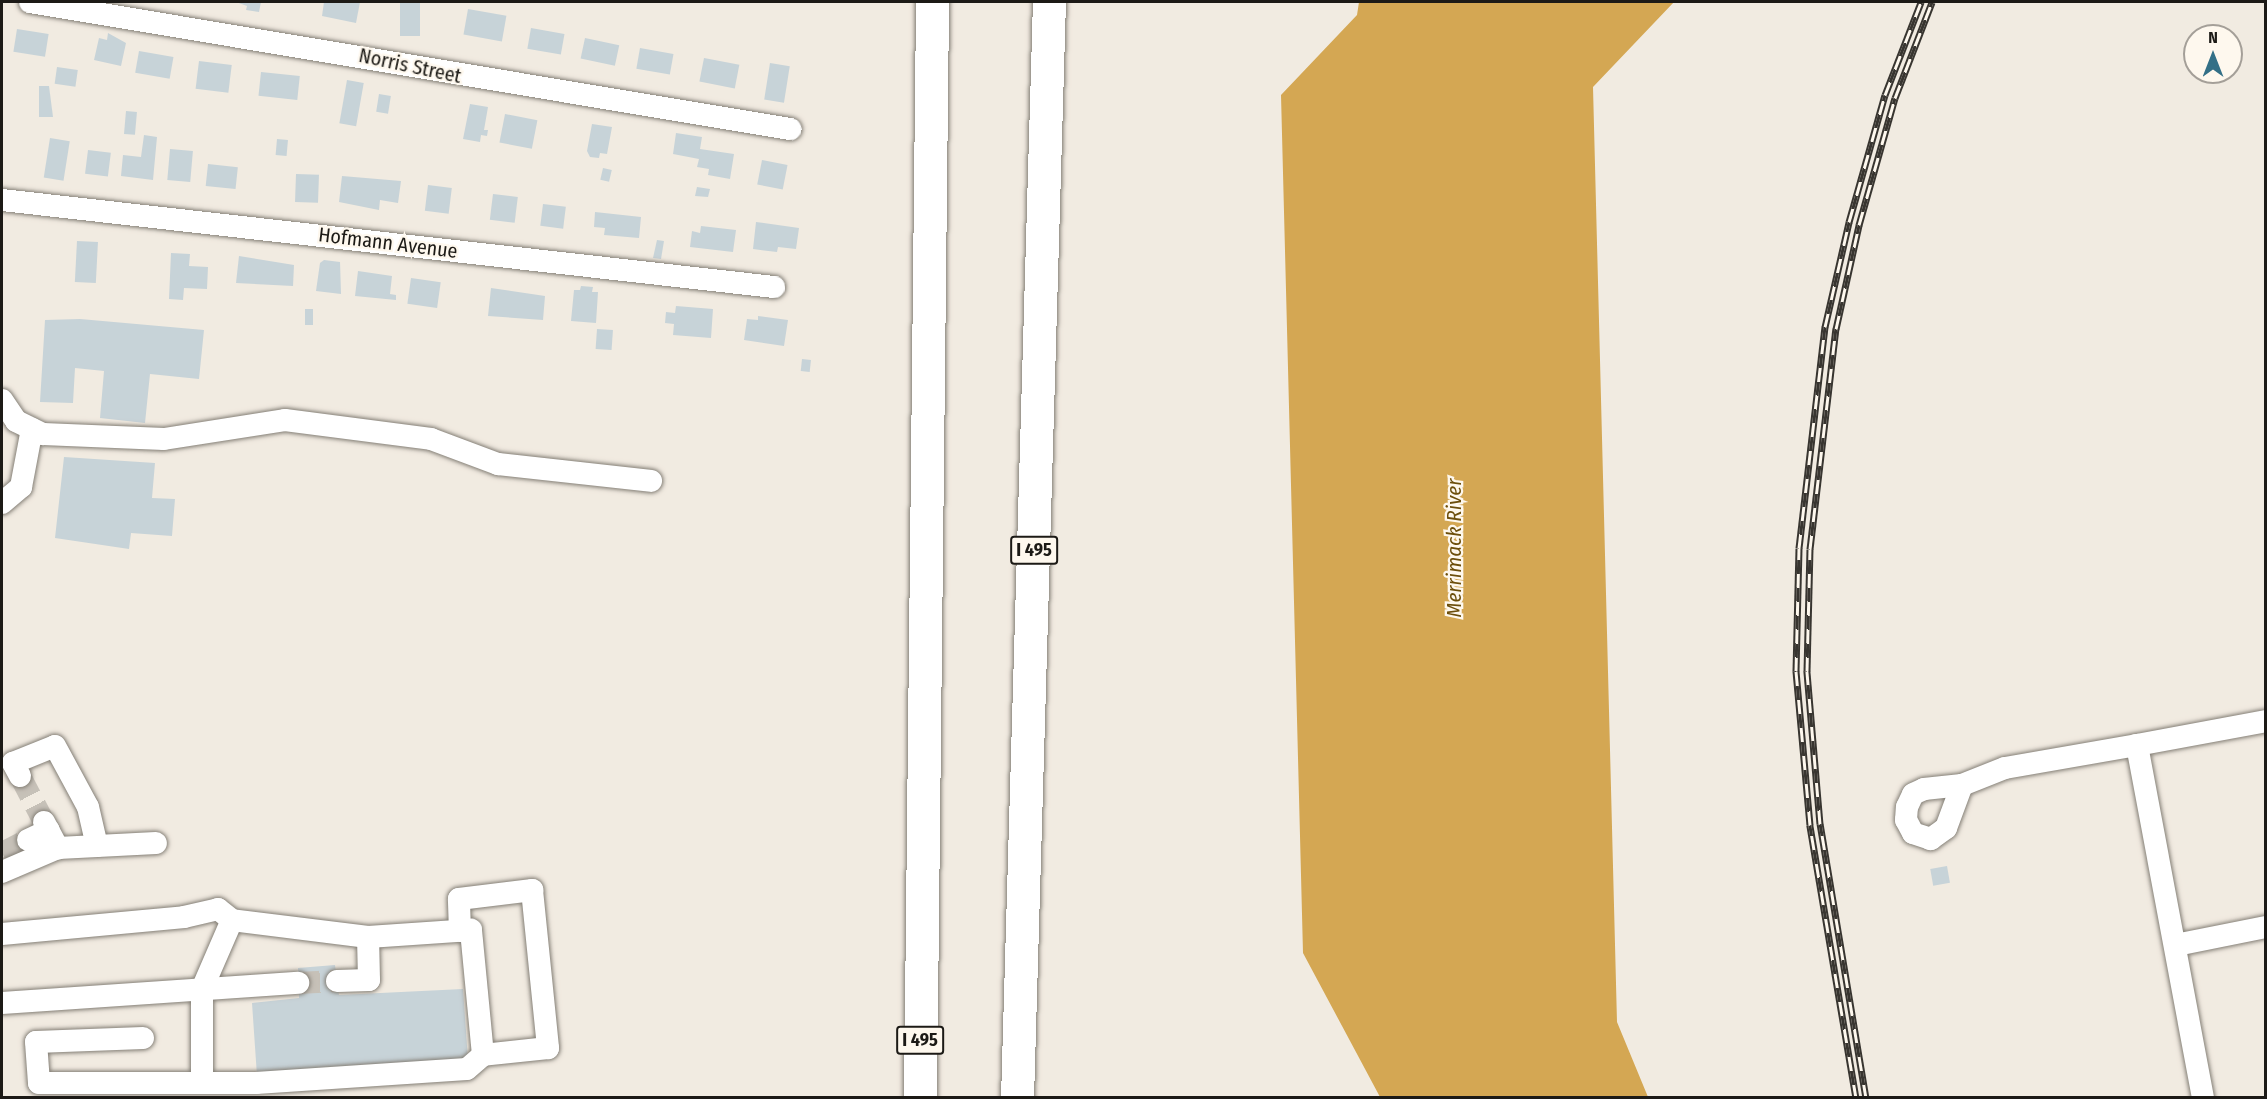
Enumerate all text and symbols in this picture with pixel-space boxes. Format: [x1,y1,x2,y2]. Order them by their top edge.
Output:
north arrow [2183,24,2243,84]
text: N [2208,28,2218,47]
street label: Norris Street [357,43,463,89]
street label: Hofmann Avenue [317,223,459,263]
water label: Merrimack River [1441,479,1467,617]
road number: I 495 [1010,535,1058,565]
road number: I 495 [896,1025,944,1055]

